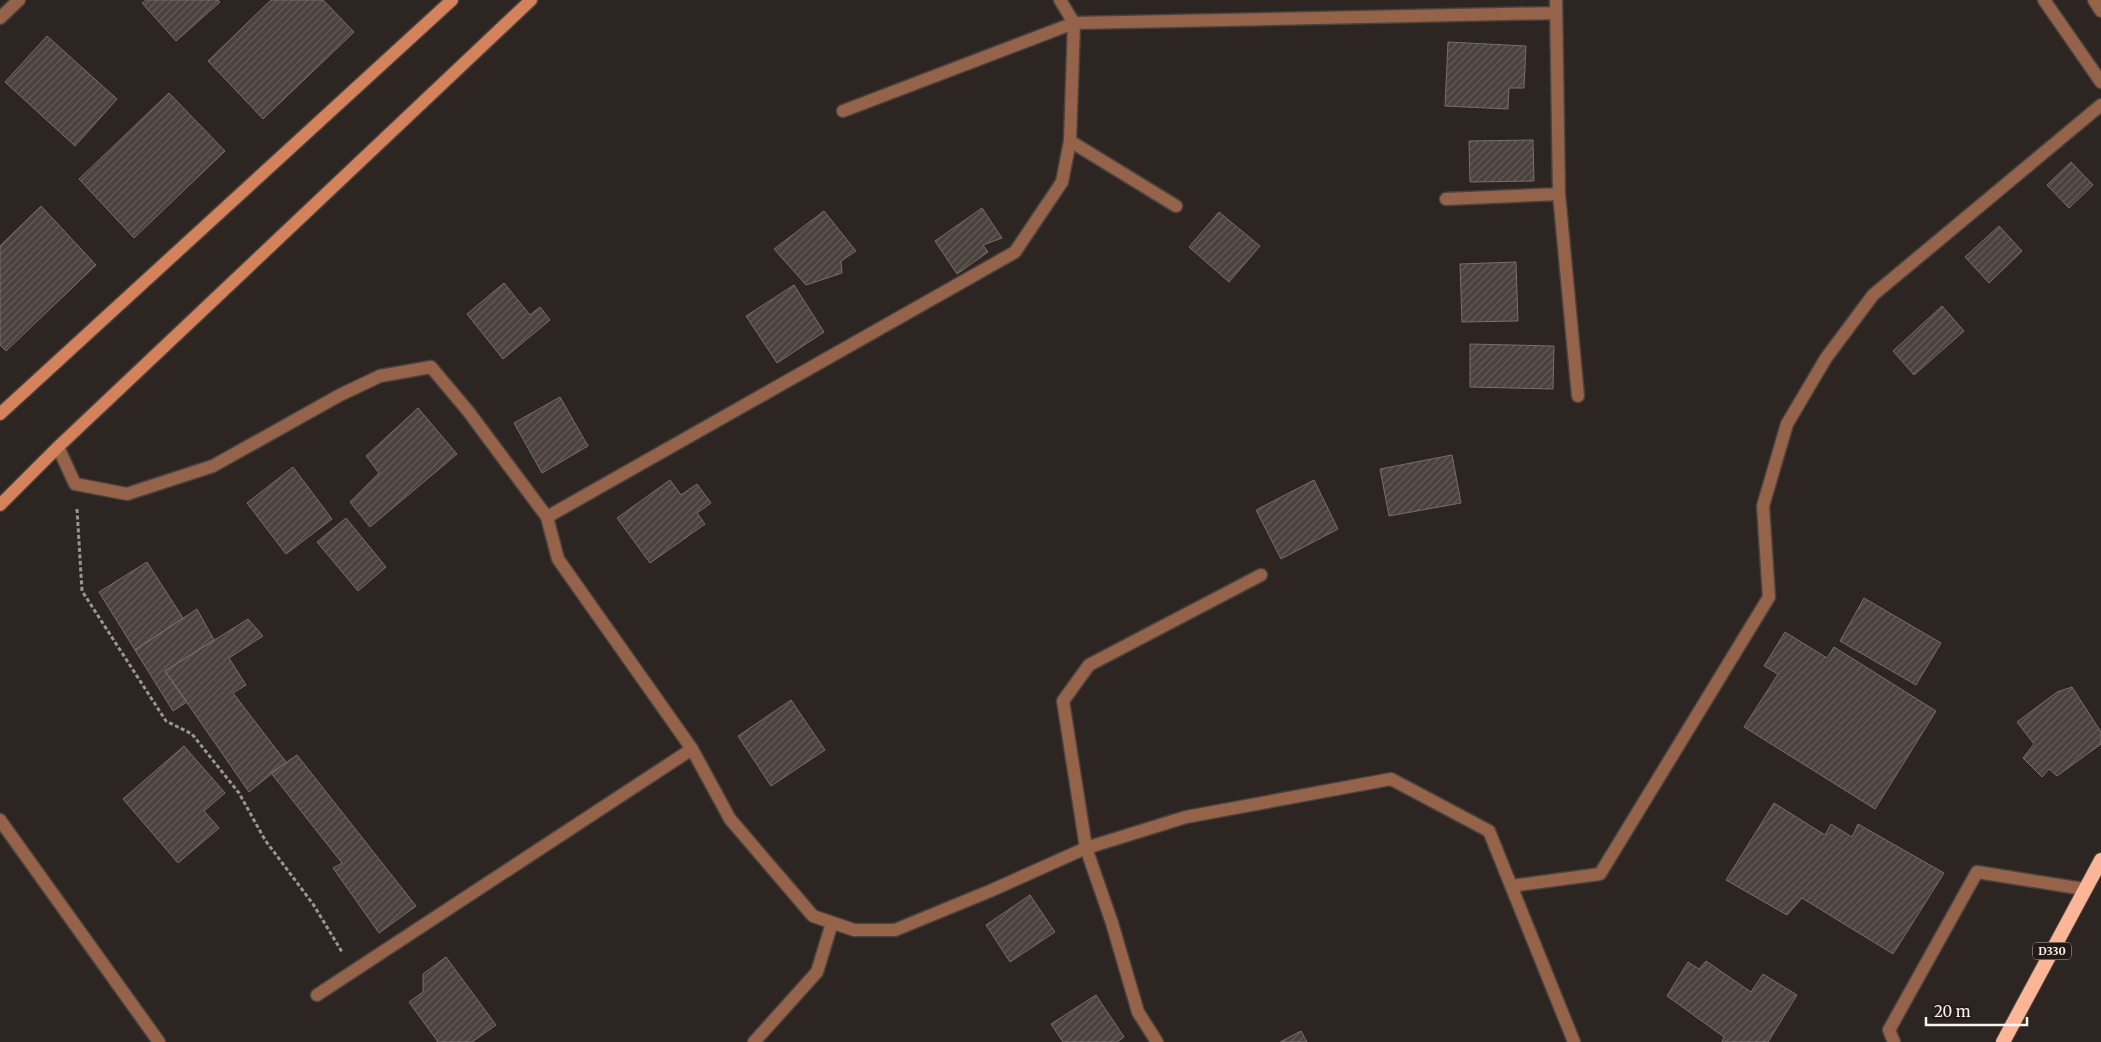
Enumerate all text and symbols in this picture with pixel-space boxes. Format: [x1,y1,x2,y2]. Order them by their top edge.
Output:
road number: D330 [2033,942,2071,959]
scale bar [1926,994,2027,1026]
text: 20 m [1934,1002,1971,1021]

